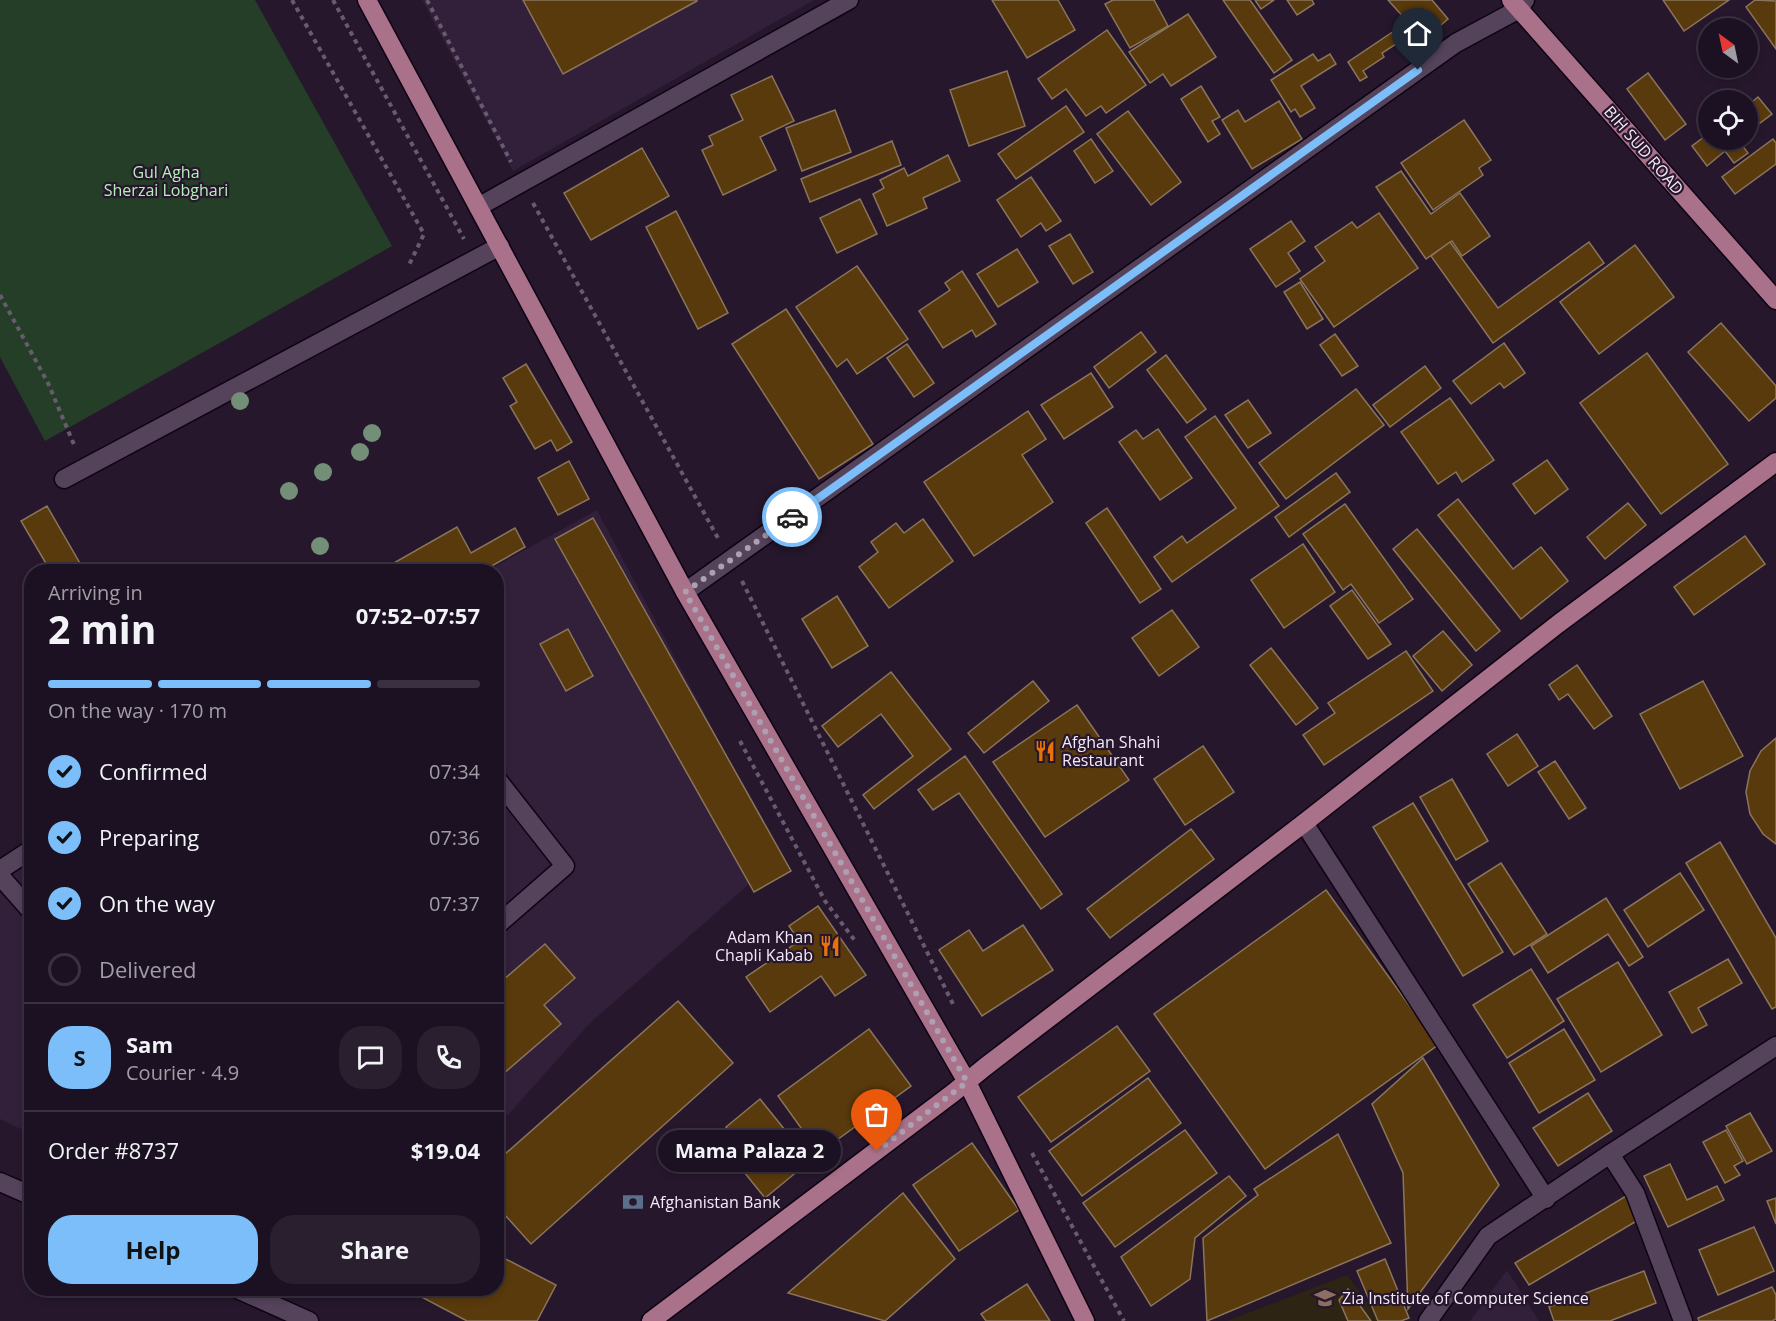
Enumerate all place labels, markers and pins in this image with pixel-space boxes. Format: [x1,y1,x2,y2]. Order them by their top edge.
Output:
pin [1392,8,1443,70]
place label: Afghan Shahi Restaurant [1062,731,1160,771]
restaurant icon: Afghan Shahi Restaurant [1033,739,1057,763]
place label: Adam Khan Chapli Kabab [715,926,813,966]
restaurant icon: Adam Khan Chapli Kabab [818,934,842,958]
pin [851,1089,902,1151]
callout: Mama Palaza 2 [658,1130,841,1172]
bank icon: Afghanistan Bank [621,1190,645,1214]
place label: Afghanistan Bank [650,1191,781,1213]
school or university icon: Zia Institute of Computer Science [1313,1286,1337,1310]
place label: Zia Institute of Computer Science [1342,1287,1589,1309]

